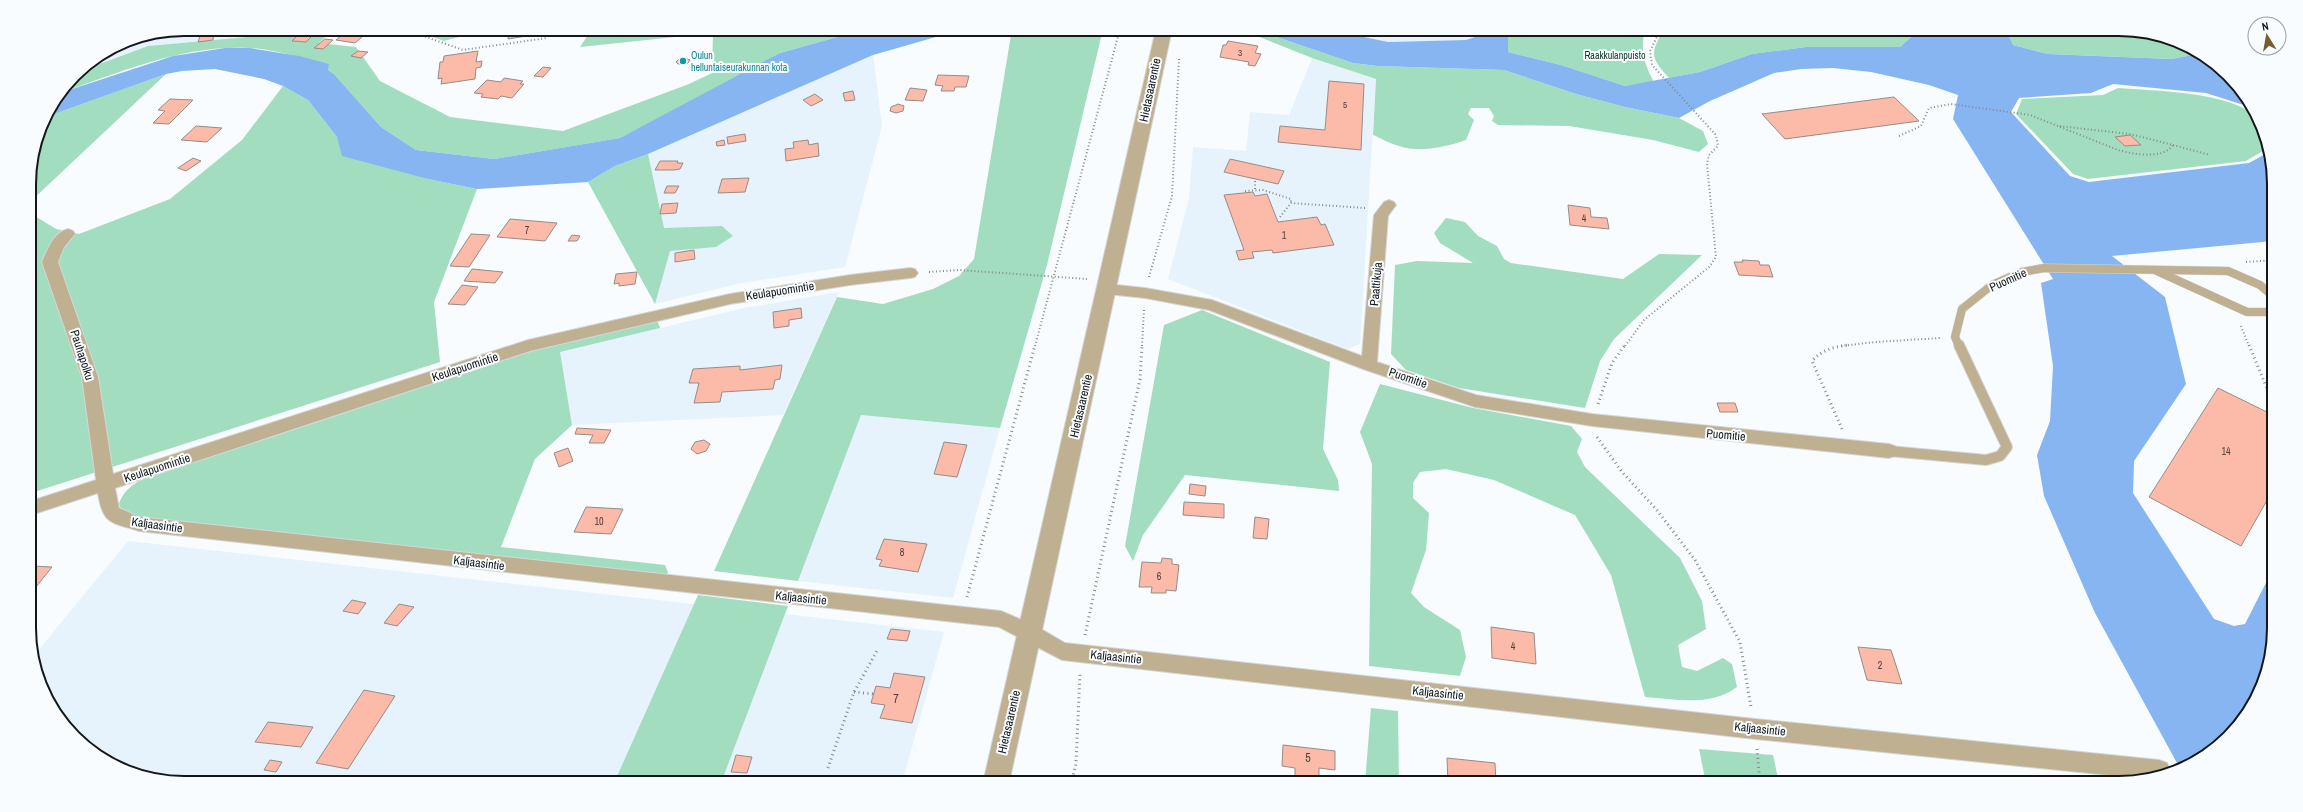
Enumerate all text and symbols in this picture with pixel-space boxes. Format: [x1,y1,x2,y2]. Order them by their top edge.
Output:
north arrow [2247,16,2287,56]
text: N [2261,19,2270,34]
house number: 3 [1238,47,1242,59]
place label: Oulun helluntaiseurakunnan kota [691,49,788,74]
park label: Raakkulanpuisto [1584,49,1646,62]
marker: Oulun helluntaiseurakunnan kota [678,56,688,66]
street label: Hietasaarentie [1135,57,1165,123]
house number: 5 [1343,99,1347,111]
house number: 4 [1582,212,1587,225]
house number: 7 [525,224,530,237]
house number: 1 [1282,229,1287,242]
street label: Paattikuja [1366,261,1386,306]
street label: Puomitie [1987,265,2029,295]
street label: Keulapuomintie [745,278,815,304]
street label: Pauhapolku [66,328,98,382]
street label: Keulapuomintie [430,349,500,385]
street label: Puomitie [1387,364,1429,392]
street label: Hietasaarentie [1066,373,1096,439]
street label: Puomitie [1706,425,1746,445]
house number: 14 [2221,445,2231,458]
street label: Keulapuomintie [122,450,192,486]
street label: Kaljaasintie [130,513,184,537]
house number: 10 [594,515,604,528]
house number: 8 [900,546,905,559]
street label: Kaljaasintie [453,552,505,574]
house number: 6 [1157,570,1162,583]
street label: Kaljaasintie [775,587,827,609]
house number: 4 [1511,640,1516,653]
street label: Kaljaasintie [1090,646,1142,668]
house number: 2 [1878,659,1883,672]
street label: Kaljaasintie [1412,682,1464,704]
street label: Hietasaarentie [994,689,1024,755]
house number: 7 [893,691,899,707]
street label: Kaljaasintie [1734,718,1786,740]
house number: 5 [1305,750,1311,766]

